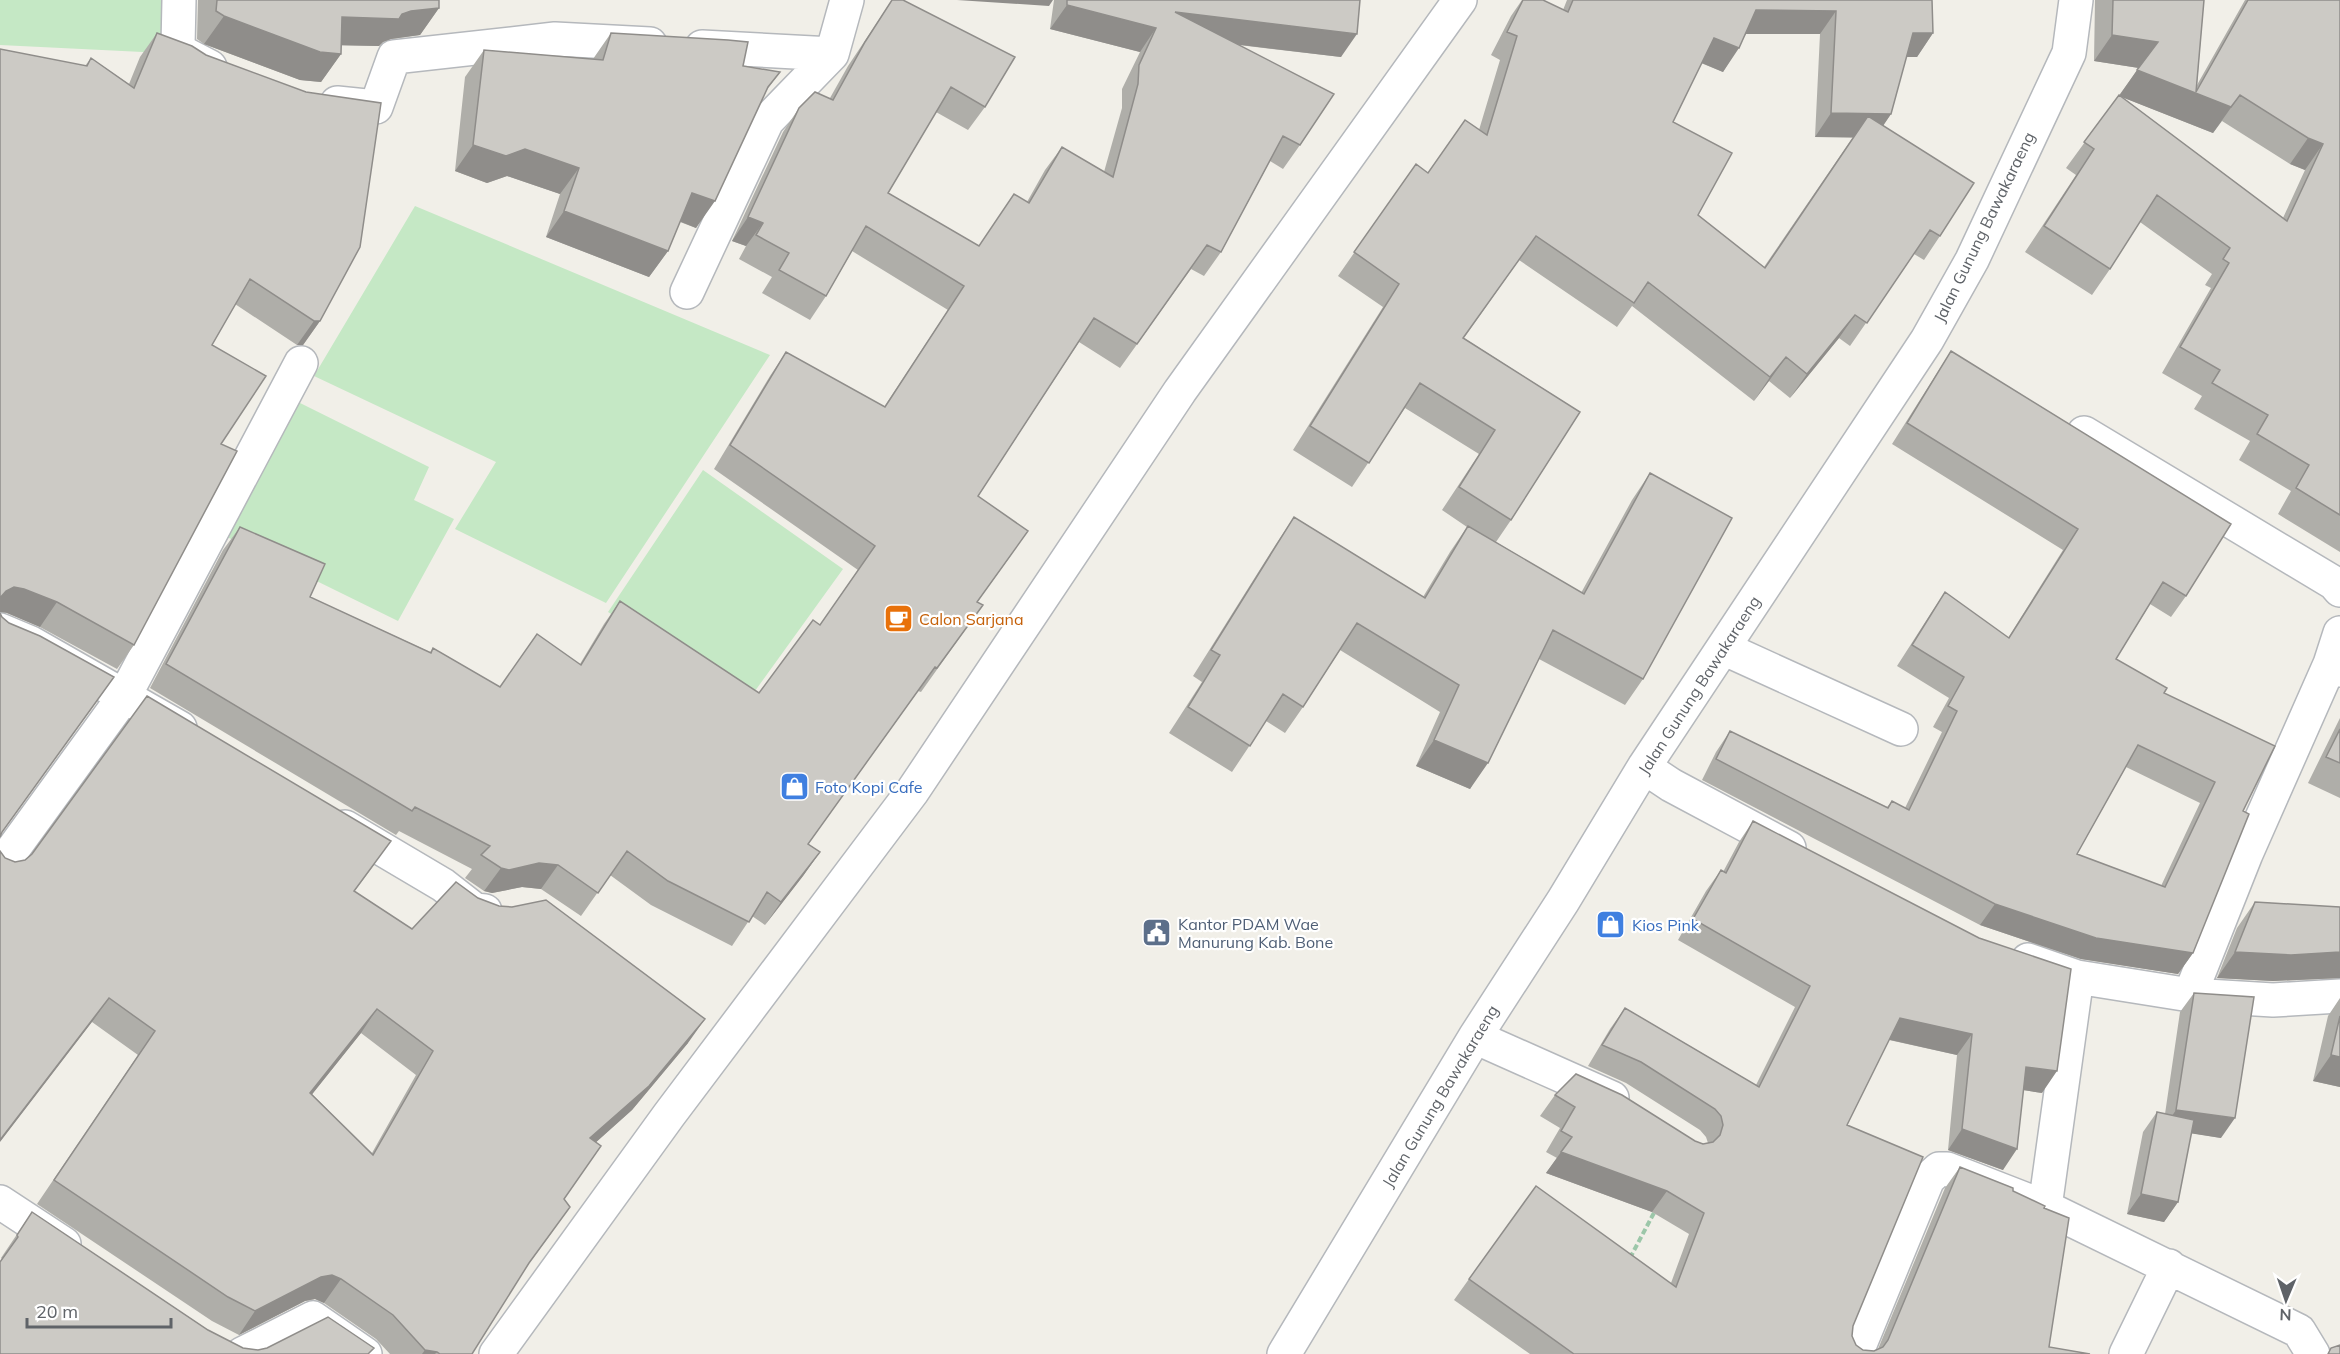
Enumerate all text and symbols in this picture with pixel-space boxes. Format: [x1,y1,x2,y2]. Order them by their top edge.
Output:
street label: Jalan Gunung Bawakaraeng [1929,129,2039,325]
street label: Jalan Gunung Bawakaraeng [1634,592,1764,778]
cafe icon: Calon Sarjana [882,603,914,635]
place label: Calon Sarjana [919,609,1024,629]
shop icon: Foto Kopi Cafe [778,771,810,803]
place label: Foto Kopi Cafe [815,777,922,797]
shop icon: Kios Pink [1595,909,1627,941]
place label: Kantor PDAM Wae Manurung Kab. Bone [1178,914,1333,952]
place label: Kios Pink [1632,915,1700,935]
public building icon: Kantor PDAM Wae Manurung Kab. Bone [1141,917,1173,949]
street label: Jalan Gunung Bawakaraeng [1378,1001,1502,1191]
north arrow [2256,1270,2316,1330]
scale bar [27,1291,171,1329]
text: 20 m [36,1300,78,1323]
text: N [2279,1305,2292,1325]

